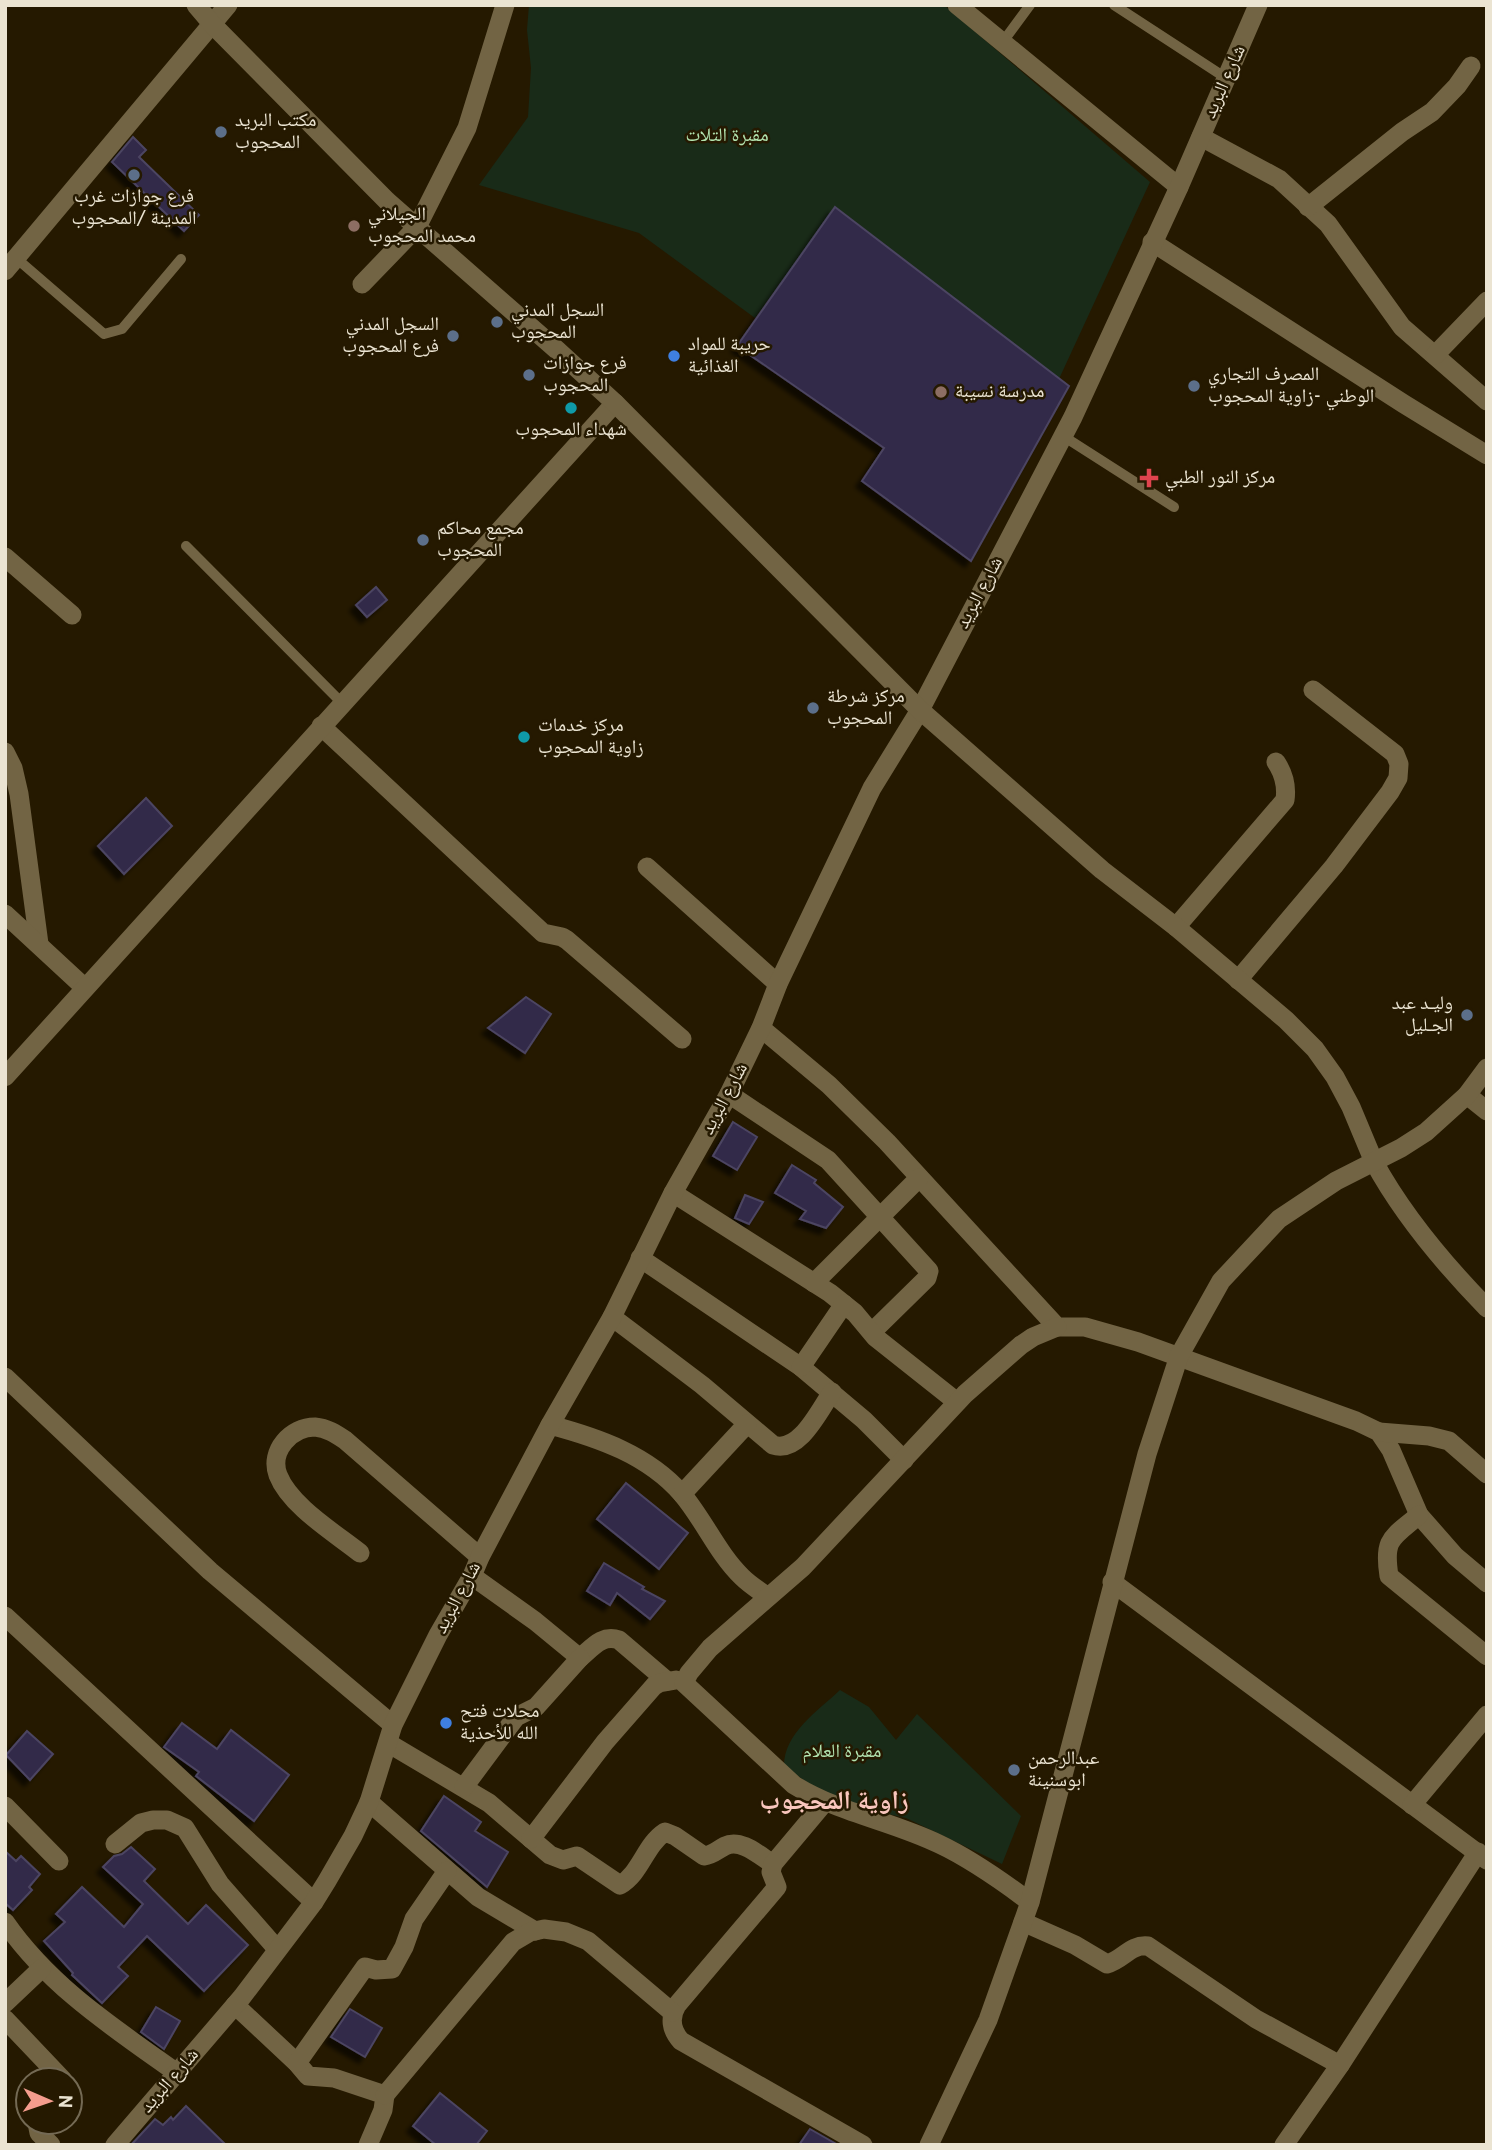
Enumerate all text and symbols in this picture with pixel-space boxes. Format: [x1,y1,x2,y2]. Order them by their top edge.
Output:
street label: شارع البريد [1198,42,1252,122]
place label: مكتب البريد المحجوب [235,109,317,155]
marker: مكتب البريد المحجوب [213,124,229,140]
park label: مقبرة التلات [685,124,769,148]
marker: فرع جوازات غرب المدينة /المحجوب [126,167,142,183]
place label: فرع جوازات غرب المدينة /المحجوب [71,185,197,231]
place label: الجيلاني محمد المحجوب [368,203,476,249]
marker: الجيلاني محمد المحجوب [346,218,362,234]
place label: السجل المدني المحجوب [511,299,604,345]
place label: السجل المدني فرع المحجوب [342,313,439,359]
marker: السجل المدني المحجوب [489,314,505,330]
marker: السجل المدني فرع المحجوب [445,328,461,344]
place label: حريبة للمواد الغذائية [688,333,771,379]
marker: حريبة للمواد الغذائية [666,348,682,364]
place label: فرع جوازات المحجوب [543,352,627,398]
place label: المصرف التجاري الوطني -زاوية المحجوب [1208,363,1374,411]
marker: فرع جوازات المحجوب [521,367,537,383]
marker: المصرف التجاري الوطني -زاوية المحجوب [1186,378,1202,394]
place label: مدرسة نسيبة [955,380,1044,404]
marker: مدرسة نسيبة [933,384,949,400]
marker: شهداء المحجوب [563,400,579,416]
place label: شهداء المحجوب [515,418,627,442]
place label: مركز النور الطبي [1165,466,1275,492]
marker: مركز النور الطبي [1139,468,1159,488]
place label: مجمع محاكم المحجوب [437,517,524,563]
marker: مجمع محاكم المحجوب [415,532,431,548]
street label: شارع البريد [951,553,1009,633]
place label: مركز شرطة المحجوب [827,685,905,731]
marker: مركز شرطة المحجوب [805,700,821,716]
place label: مركز خدمات زاوية المحجوب [538,714,644,760]
marker: مركز خدمات زاوية المحجوب [516,729,532,745]
place label: وليـد عبد الجـليل [1392,992,1453,1038]
marker: وليـد عبد الجـليل [1459,1007,1475,1023]
street label: شارع البريد [696,1059,754,1139]
street label: شارع البريد [429,1558,487,1638]
place label: محلات فتح الله للأحذية [460,1700,540,1746]
marker: محلات فتح الله للأحذية [438,1715,454,1731]
park label: مقبرة العلام [803,1740,881,1764]
place label: عبدالرحمن ابوسنينة [1028,1747,1100,1793]
marker: عبدالرحمن ابوسنينة [1006,1762,1022,1778]
district label: زاوية المحجوب [759,1786,909,1819]
street label: شارع البريد [135,2044,205,2118]
north arrow [14,2066,84,2136]
text: N [52,2094,76,2109]

